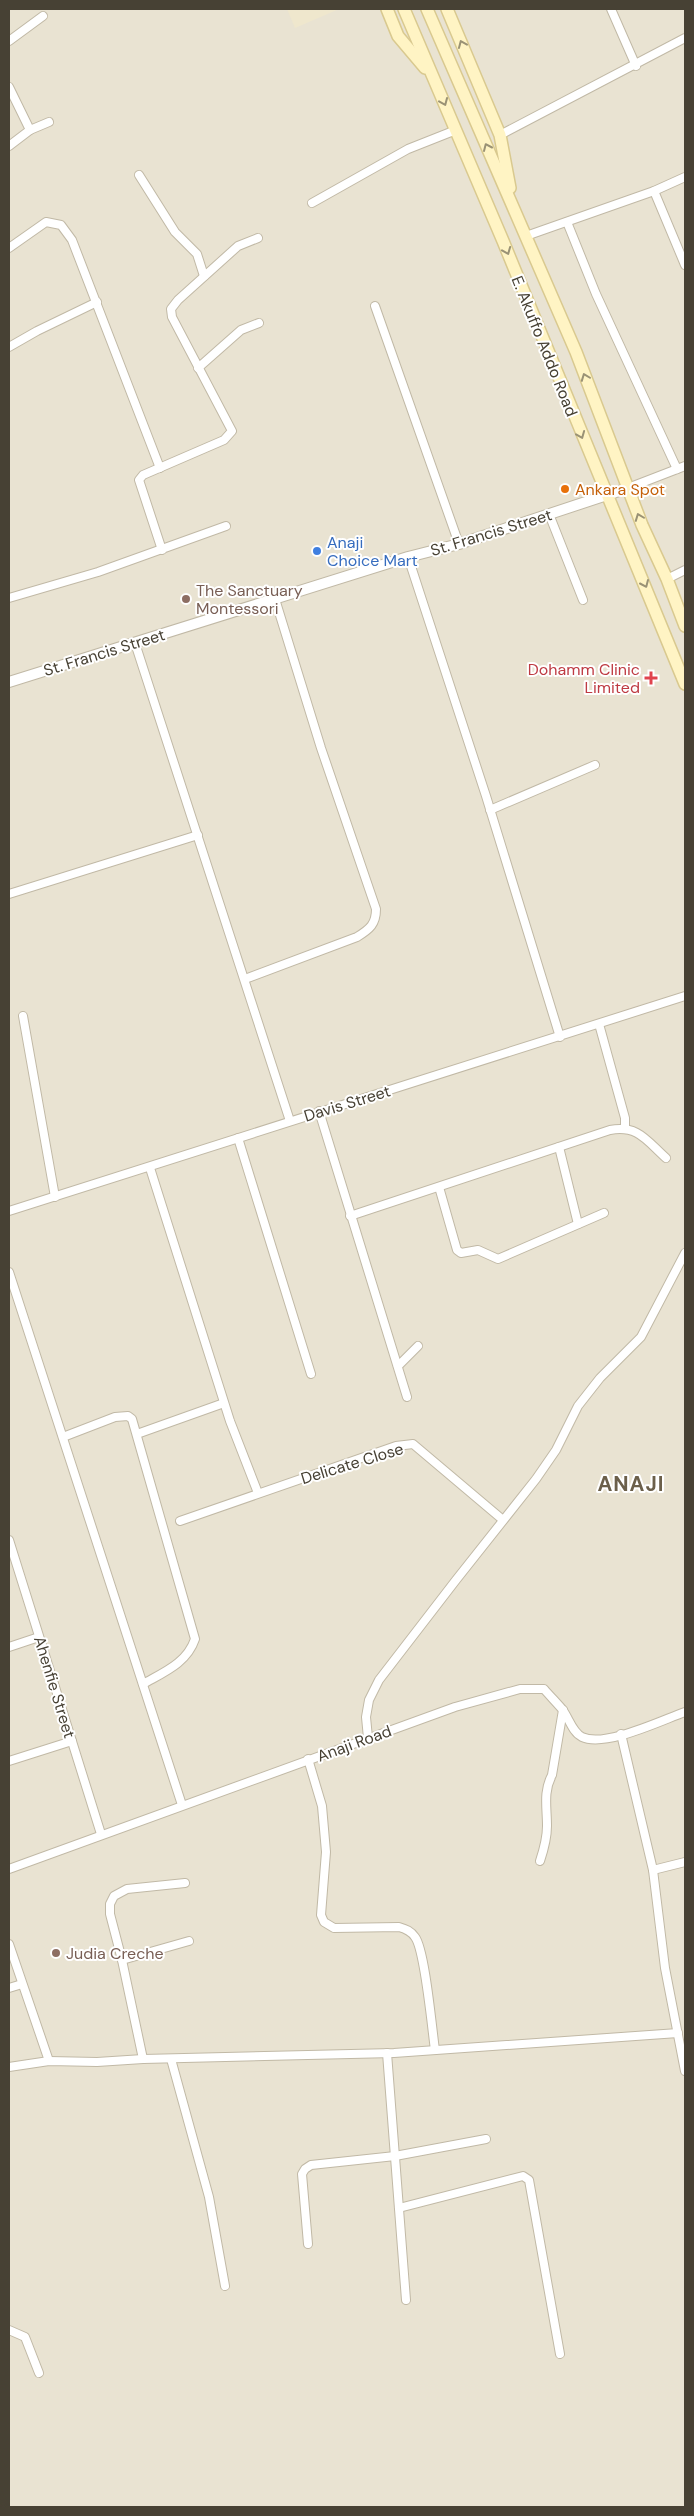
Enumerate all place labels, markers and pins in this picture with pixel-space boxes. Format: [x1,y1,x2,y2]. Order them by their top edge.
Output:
place label: Ankara Spot [575,479,665,500]
marker: Ankara Spot [559,483,571,495]
place label: Anaji Choice Mart [327,532,418,571]
marker: Anaji Choice Mart [311,545,323,557]
place label: The Sanctuary Montessori [196,580,303,619]
marker: The Sanctuary Montessori [180,593,192,605]
place label: Dohamm Clinic Limited [528,659,640,698]
marker: Dohamm Clinic Limited [644,671,658,685]
place label: Judia Creche [66,1943,164,1964]
marker: Judia Creche [50,1947,62,1959]

